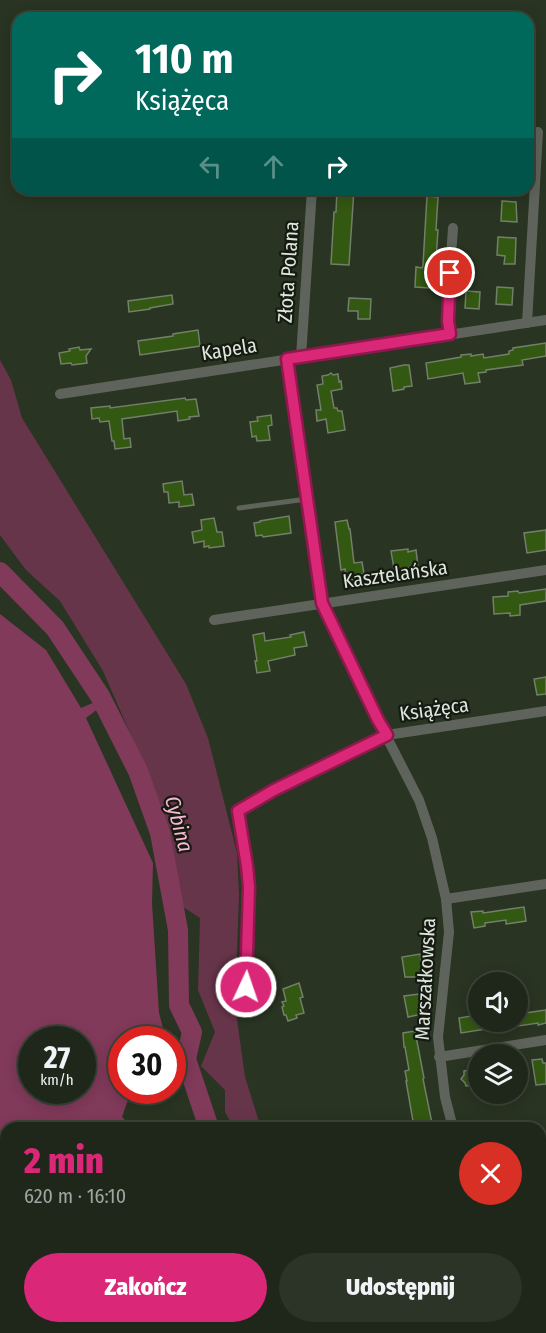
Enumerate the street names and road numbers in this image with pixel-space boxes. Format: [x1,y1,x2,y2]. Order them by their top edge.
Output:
street label: Złota Polana [272,220,304,324]
street label: Kapela [200,333,258,365]
street label: Kasztelańska [341,555,449,593]
street label: Książęca [398,692,470,726]
street label: Marszałkowska [410,917,440,1041]

